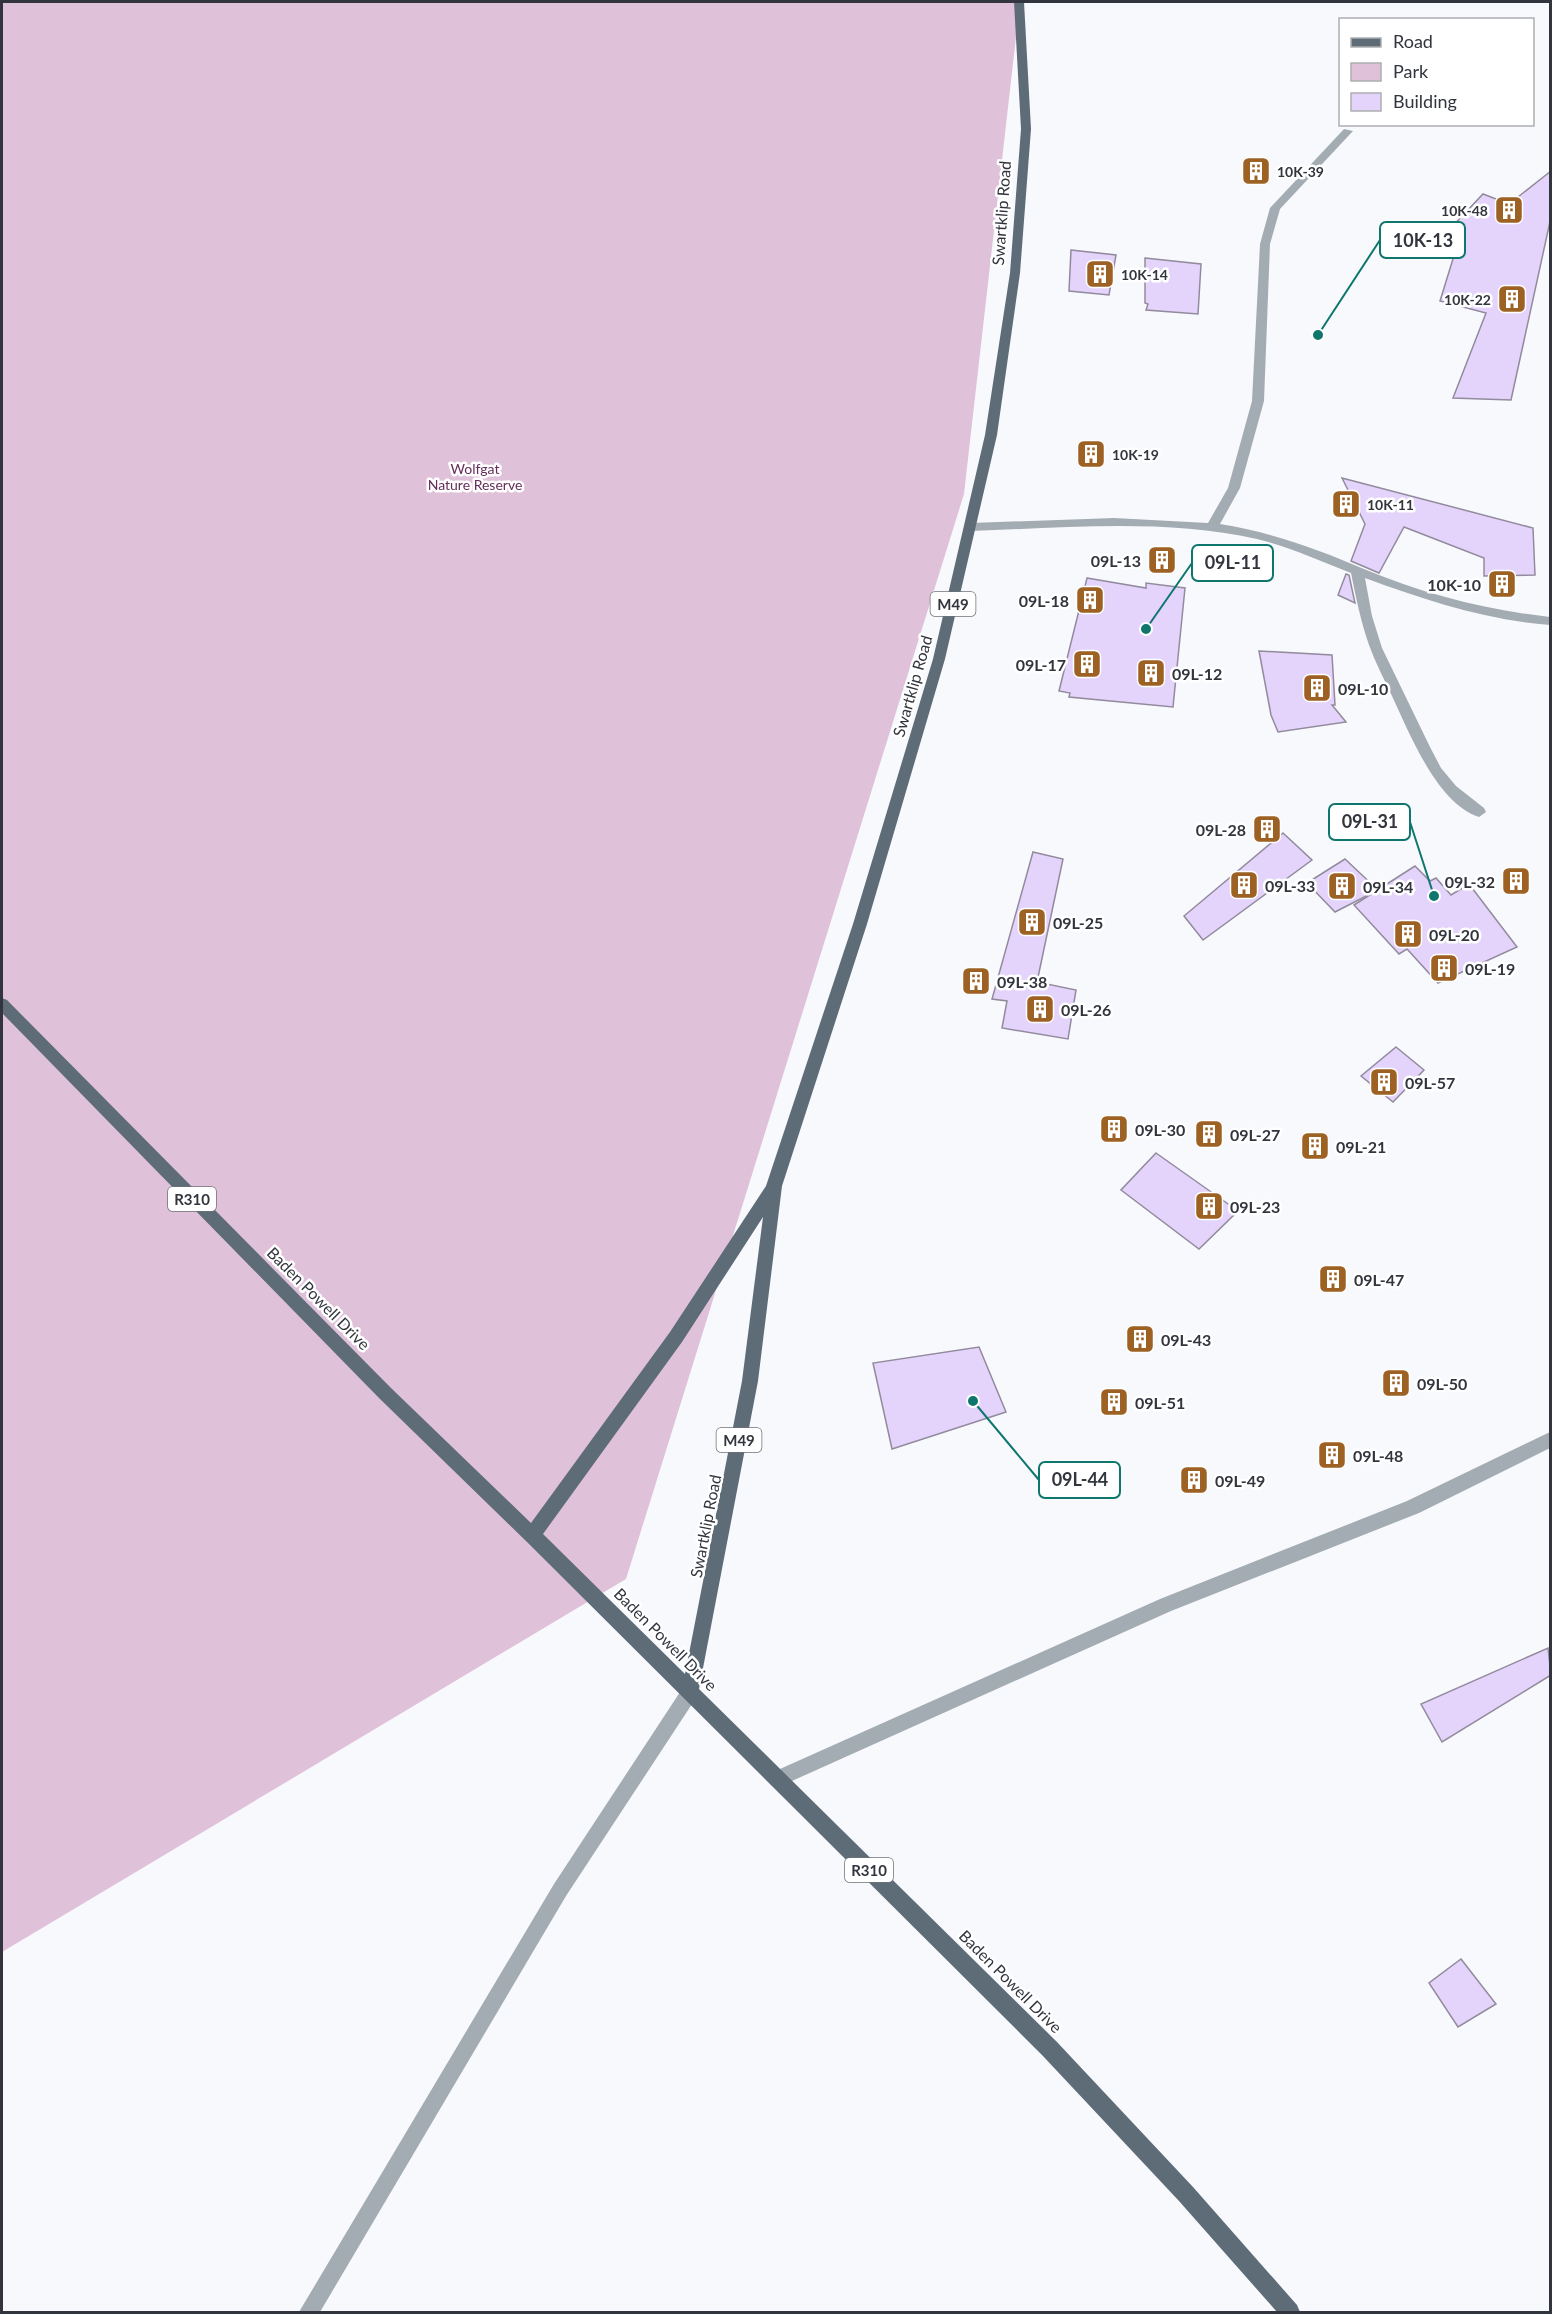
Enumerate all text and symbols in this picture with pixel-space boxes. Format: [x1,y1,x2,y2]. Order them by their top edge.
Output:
legend [1339,18,1534,126]
text: Road [1393,30,1433,52]
text: Park [1393,60,1429,82]
text: Building [1393,90,1457,112]
building icon: 10K-39 [1240,155,1272,187]
street label: Swartklip Road [988,160,1014,266]
place label: 10K-39 [1277,163,1324,180]
building icon: 10K-48 [1493,194,1525,226]
place label: 10K-48 [1441,202,1488,219]
callout: 10K-13 [1380,222,1465,258]
text: 10K-13 [1393,229,1453,251]
building icon: 10K-14 [1084,258,1116,290]
place label: 10K-14 [1121,266,1168,283]
building icon: 10K-22 [1496,283,1528,315]
place label: 10K-22 [1444,291,1491,308]
building icon: 10K-19 [1075,438,1107,470]
place label: 10K-19 [1112,446,1159,463]
park label: Wolfgat Nature Reserve [428,460,522,493]
building icon: 10K-11 [1330,488,1362,520]
place label: 10K-11 [1367,496,1414,513]
building icon: 09L-13 [1146,544,1178,576]
callout: 09L-11 [1192,545,1273,581]
place label: 09L-13 [1091,551,1141,570]
text: 09L-11 [1205,551,1261,573]
building icon: 10K-10 [1486,568,1518,600]
place label: 10K-10 [1427,575,1481,594]
building icon: 09L-18 [1074,584,1106,616]
place label: 09L-18 [1019,591,1069,610]
road number: M49 [930,592,976,616]
street label: Swartklip Road [888,633,936,739]
building icon: 09L-17 [1071,648,1103,680]
place label: 09L-17 [1016,655,1066,674]
building icon: 09L-12 [1135,657,1167,689]
place label: 09L-12 [1172,664,1222,683]
building icon: 09L-10 [1301,672,1333,704]
place label: 09L-10 [1338,679,1388,698]
callout: 09L-31 [1329,804,1410,840]
text: 09L-31 [1342,810,1398,832]
building icon: 09L-28 [1251,813,1283,845]
place label: 09L-28 [1196,820,1246,839]
building icon: 09L-32 [1500,865,1532,897]
building icon: 09L-33 [1228,869,1260,901]
building icon: 09L-34 [1326,870,1358,902]
place label: 09L-32 [1445,872,1495,891]
place label: 09L-33 [1265,876,1315,895]
place label: 09L-34 [1363,877,1413,896]
building icon: 09L-25 [1016,906,1048,938]
place label: 09L-25 [1053,913,1103,932]
building icon: 09L-20 [1392,918,1424,950]
place label: 09L-20 [1429,925,1479,944]
building icon: 09L-19 [1428,952,1460,984]
place label: 09L-19 [1465,959,1515,978]
building icon: 09L-38 [960,965,992,997]
place label: 09L-38 [997,972,1047,991]
building icon: 09L-26 [1024,993,1056,1025]
place label: 09L-26 [1061,1000,1111,1019]
building icon: 09L-57 [1368,1066,1400,1098]
place label: 09L-57 [1405,1073,1455,1092]
building icon: 09L-30 [1098,1113,1130,1145]
building icon: 09L-27 [1193,1118,1225,1150]
place label: 09L-30 [1135,1120,1185,1139]
place label: 09L-27 [1230,1125,1280,1144]
building icon: 09L-21 [1299,1130,1331,1162]
place label: 09L-21 [1336,1137,1386,1156]
road number: R310 [168,1187,216,1211]
building icon: 09L-23 [1193,1190,1225,1222]
place label: 09L-23 [1230,1197,1280,1216]
street label: Baden Powell Drive [264,1243,374,1353]
building icon: 09L-47 [1317,1263,1349,1295]
place label: 09L-47 [1354,1270,1404,1289]
building icon: 09L-43 [1124,1323,1156,1355]
place label: 09L-43 [1161,1330,1211,1349]
building icon: 09L-50 [1380,1367,1412,1399]
place label: 09L-50 [1417,1374,1467,1393]
building icon: 09L-51 [1098,1386,1130,1418]
place label: 09L-51 [1135,1393,1185,1412]
road number: M49 [716,1428,762,1452]
building icon: 09L-48 [1316,1439,1348,1471]
place label: 09L-48 [1353,1446,1403,1465]
callout: 09L-44 [1039,1462,1120,1498]
building icon: 09L-49 [1178,1464,1210,1496]
text: 09L-44 [1052,1468,1108,1490]
place label: 09L-49 [1215,1471,1265,1490]
street label: Swartklip Road [686,1473,724,1579]
street label: Baden Powell Drive [611,1584,721,1694]
road number: R310 [845,1858,893,1882]
street label: Baden Powell Drive [956,1926,1066,2036]

